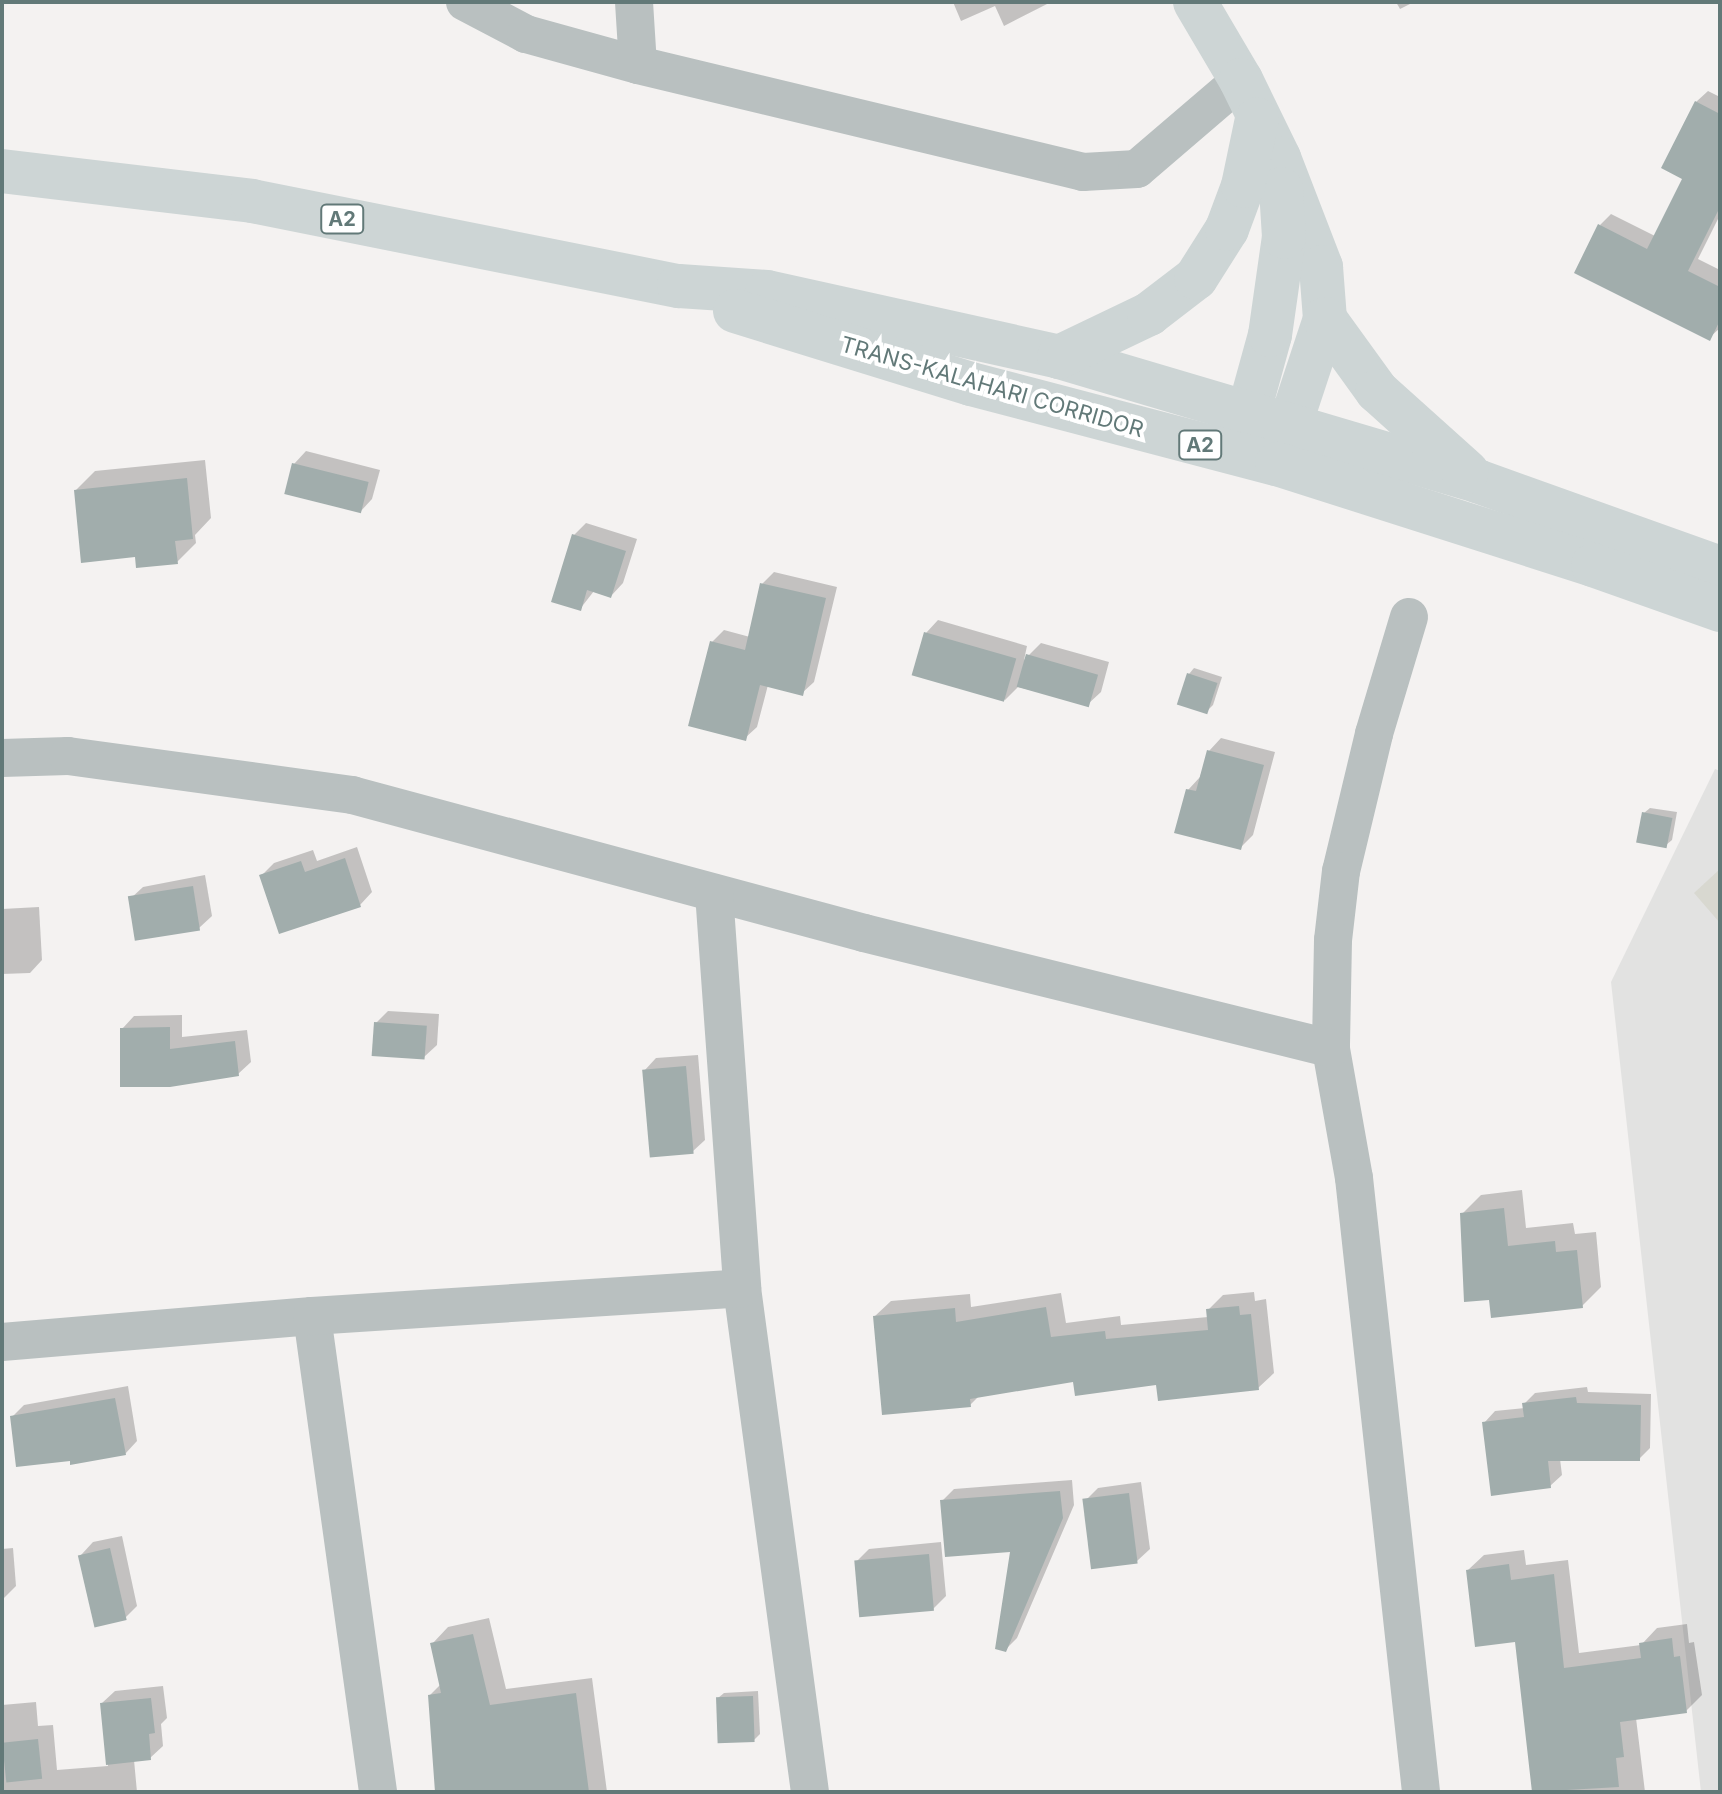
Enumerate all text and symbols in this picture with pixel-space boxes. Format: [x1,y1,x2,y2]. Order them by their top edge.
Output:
road number: A2 [320,203,364,235]
street label: TRANS-KALAHARI CORRIDOR [838,331,1146,443]
road number: A2 [1178,429,1222,461]

